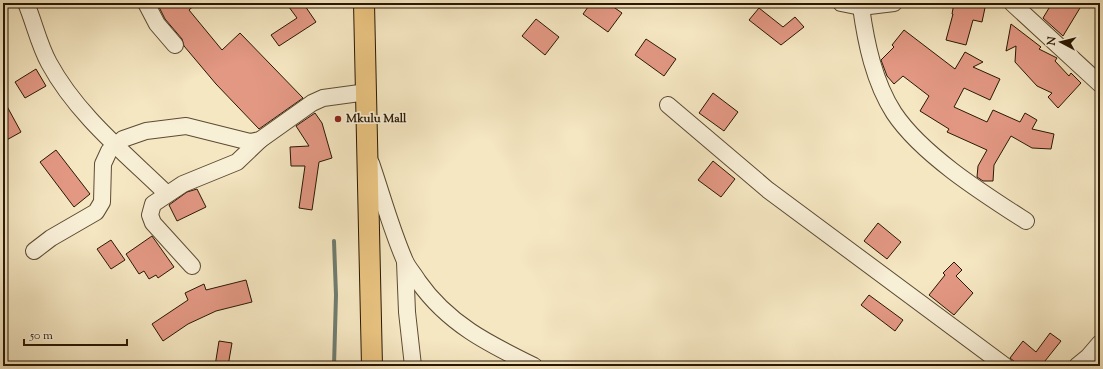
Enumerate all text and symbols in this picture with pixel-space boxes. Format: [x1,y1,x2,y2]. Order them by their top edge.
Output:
north arrow [1041,22,1081,62]
text: N [1043,35,1061,47]
place label: Mkulu Mall [345,110,407,128]
marker: Mkulu Mall [333,114,343,124]
scale bar [24,321,127,347]
text: 50 m [29,327,53,345]

